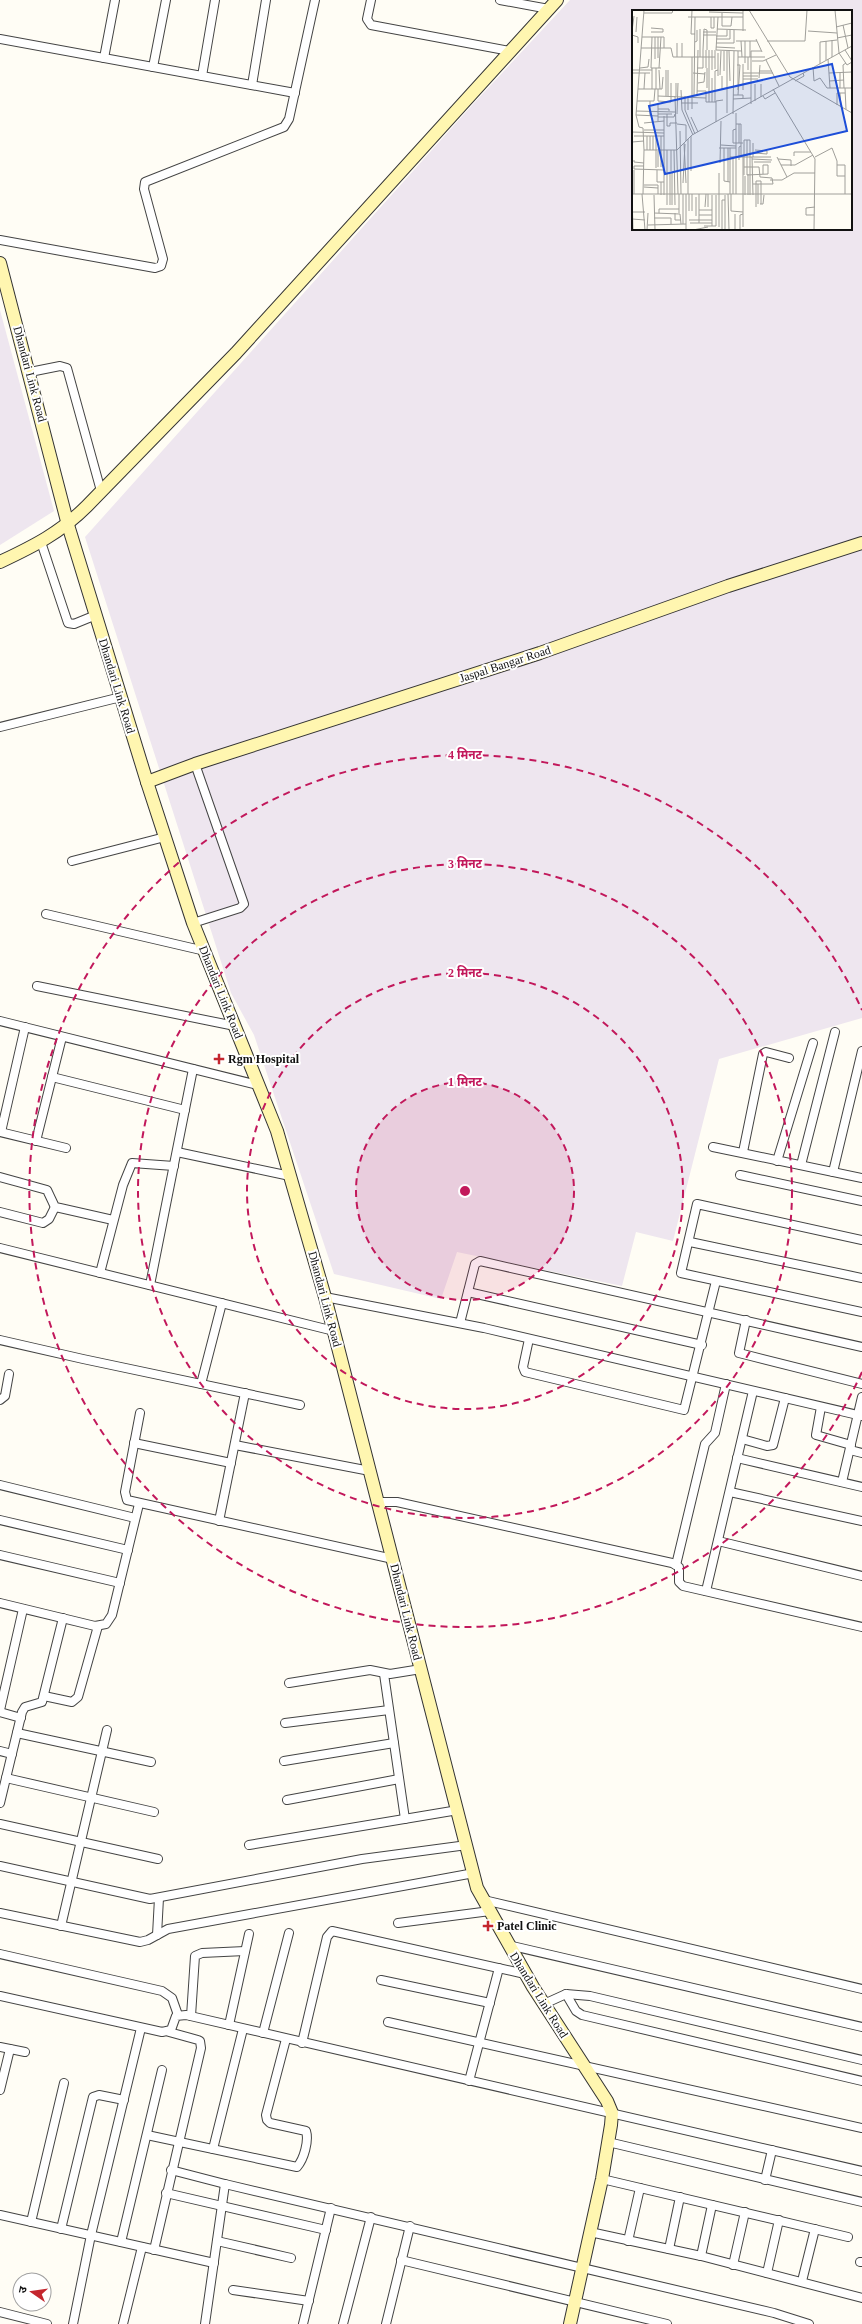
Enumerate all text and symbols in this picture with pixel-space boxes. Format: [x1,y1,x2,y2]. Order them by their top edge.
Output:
inset map [632,10,852,230]
street label: Dhandari Link Road [10,325,50,423]
street label: Dhandari Link Road [96,637,138,735]
street label: Jaspal Bangar Road [458,643,552,685]
text: 4 मिनट [448,747,483,762]
text: 3 मिनट [448,856,483,871]
street label: Dhandari Link Road [196,944,246,1040]
text: 2 मिनट [448,965,483,980]
place label: Rgm Hospital [228,1052,300,1066]
marker: Rgm Hospital [213,1053,225,1065]
text: 1 मिनट [448,1074,483,1089]
centre of rings [458,1184,472,1198]
street label: Dhandari Link Road [305,1250,345,1348]
street label: Dhandari Link Road [387,1562,425,1662]
place label: Patel Clinic [497,1919,557,1933]
marker: Patel Clinic [482,1920,494,1932]
street label: Dhandari Link Road [507,1949,571,2041]
north arrow [12,2272,52,2312]
text: उ [16,2285,29,2294]

